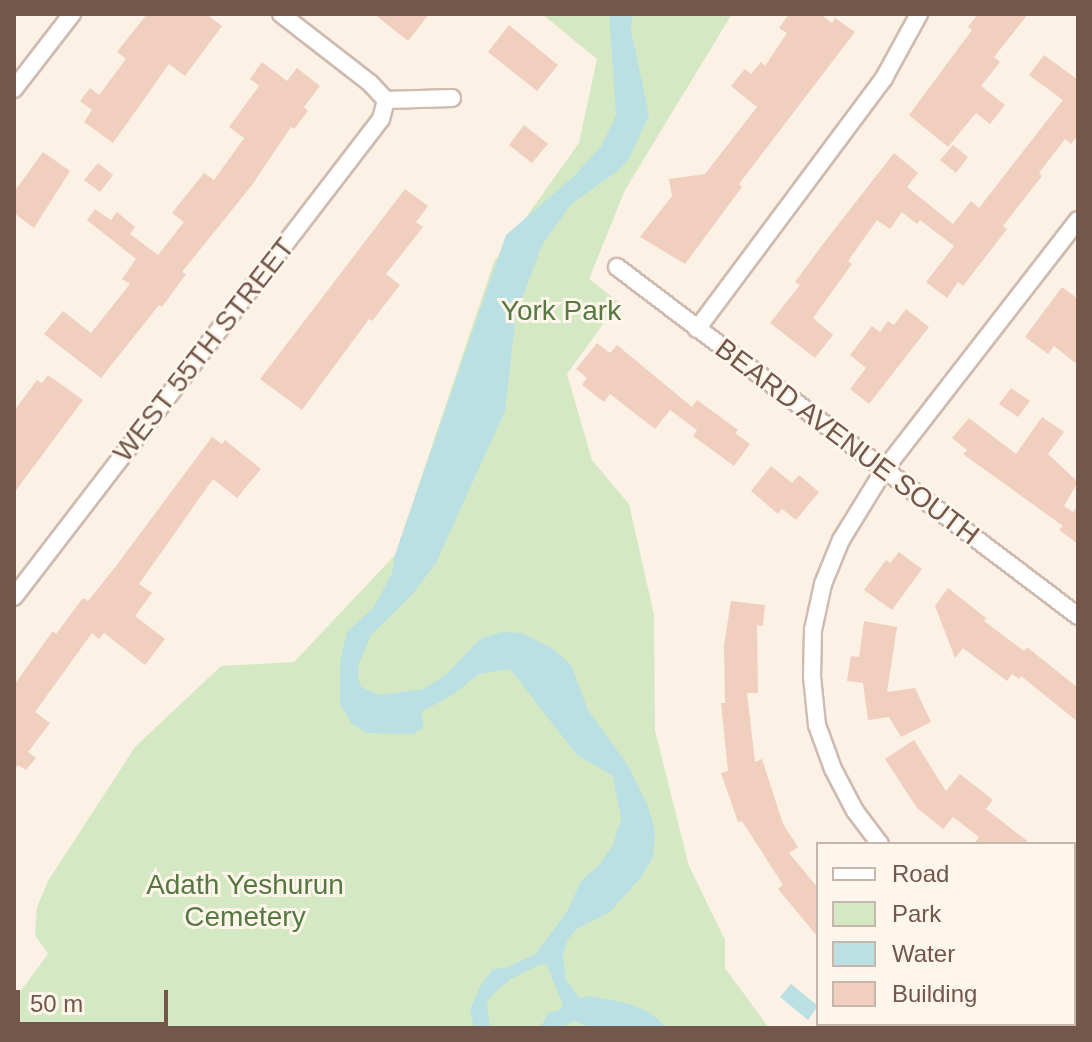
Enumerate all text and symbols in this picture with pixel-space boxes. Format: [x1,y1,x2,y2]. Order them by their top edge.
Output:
street label: WEST 55TH STREET [106,231,302,469]
park label: York Park [501,294,621,328]
street label: BEARD AVENUE SOUTH [708,331,986,553]
legend [816,842,1076,1026]
text: Road [892,860,949,887]
park label: Adath Yeshurun Cemetery [146,868,344,934]
text: Park [892,900,941,927]
text: Water [892,940,955,967]
scale bar [20,974,172,1024]
text: Building [892,980,977,1007]
text: 50 m [30,990,83,1017]

